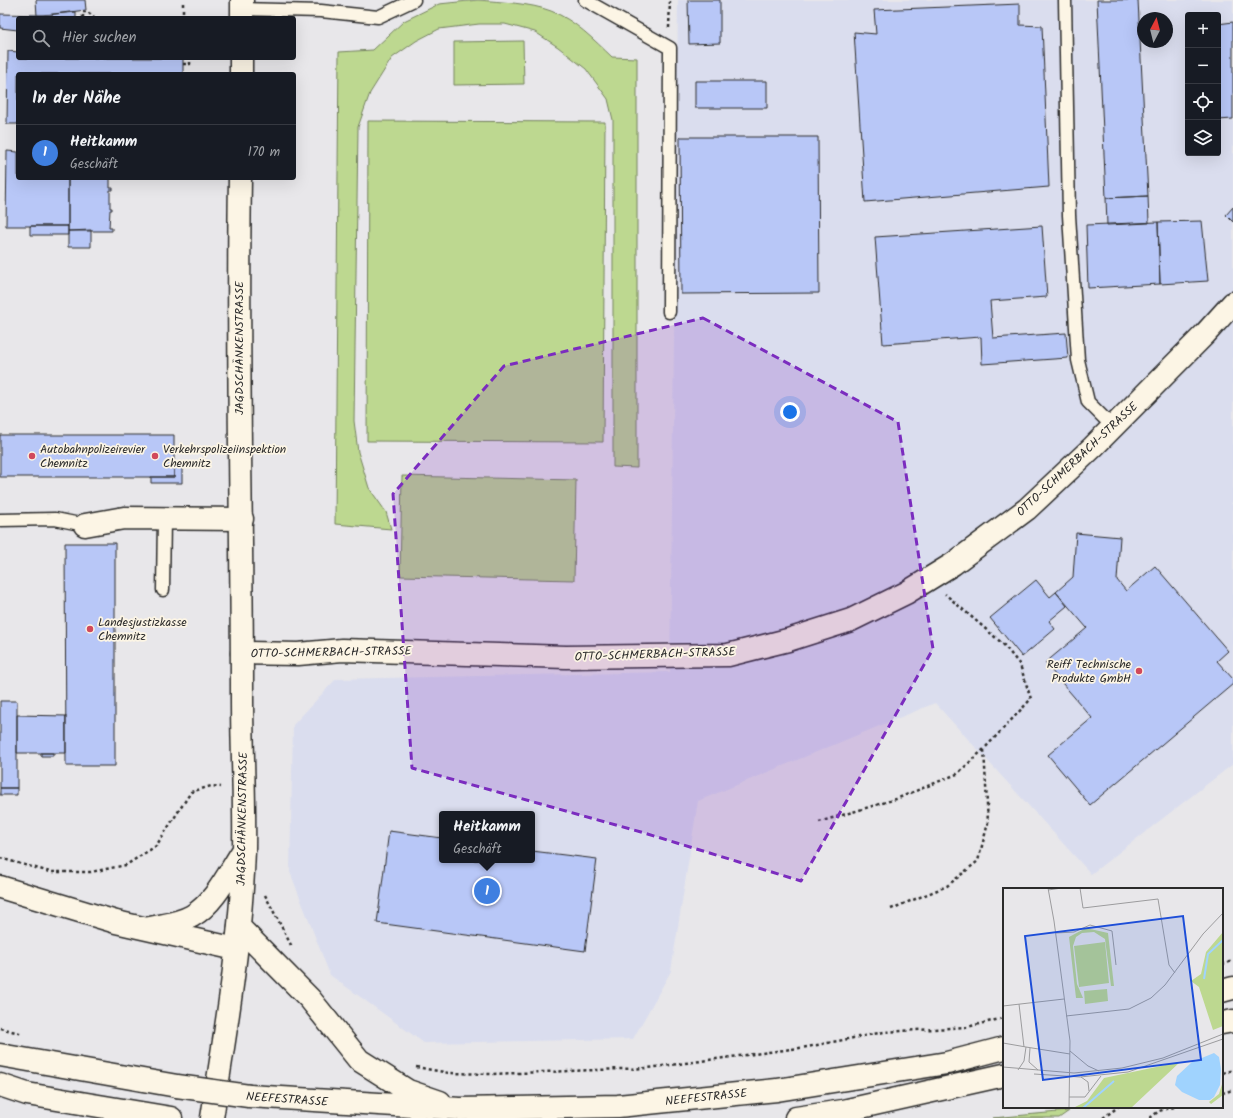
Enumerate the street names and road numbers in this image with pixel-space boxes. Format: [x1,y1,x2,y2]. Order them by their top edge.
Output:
street label: JAGDSCHÄNKENSTRASSE [230,280,249,415]
street label: OTTO-SCHMERBACH-STRASSE [1012,397,1143,521]
street label: OTTO-SCHMERBACH-STRASSE [251,642,412,663]
street label: OTTO-SCHMERBACH-STRASSE [574,642,737,667]
street label: JAGDSCHÄNKENSTRASSE [232,751,253,886]
street label: NEEFESTRASSE [664,1084,749,1111]
street label: NEEFESTRASSE [245,1087,330,1112]

